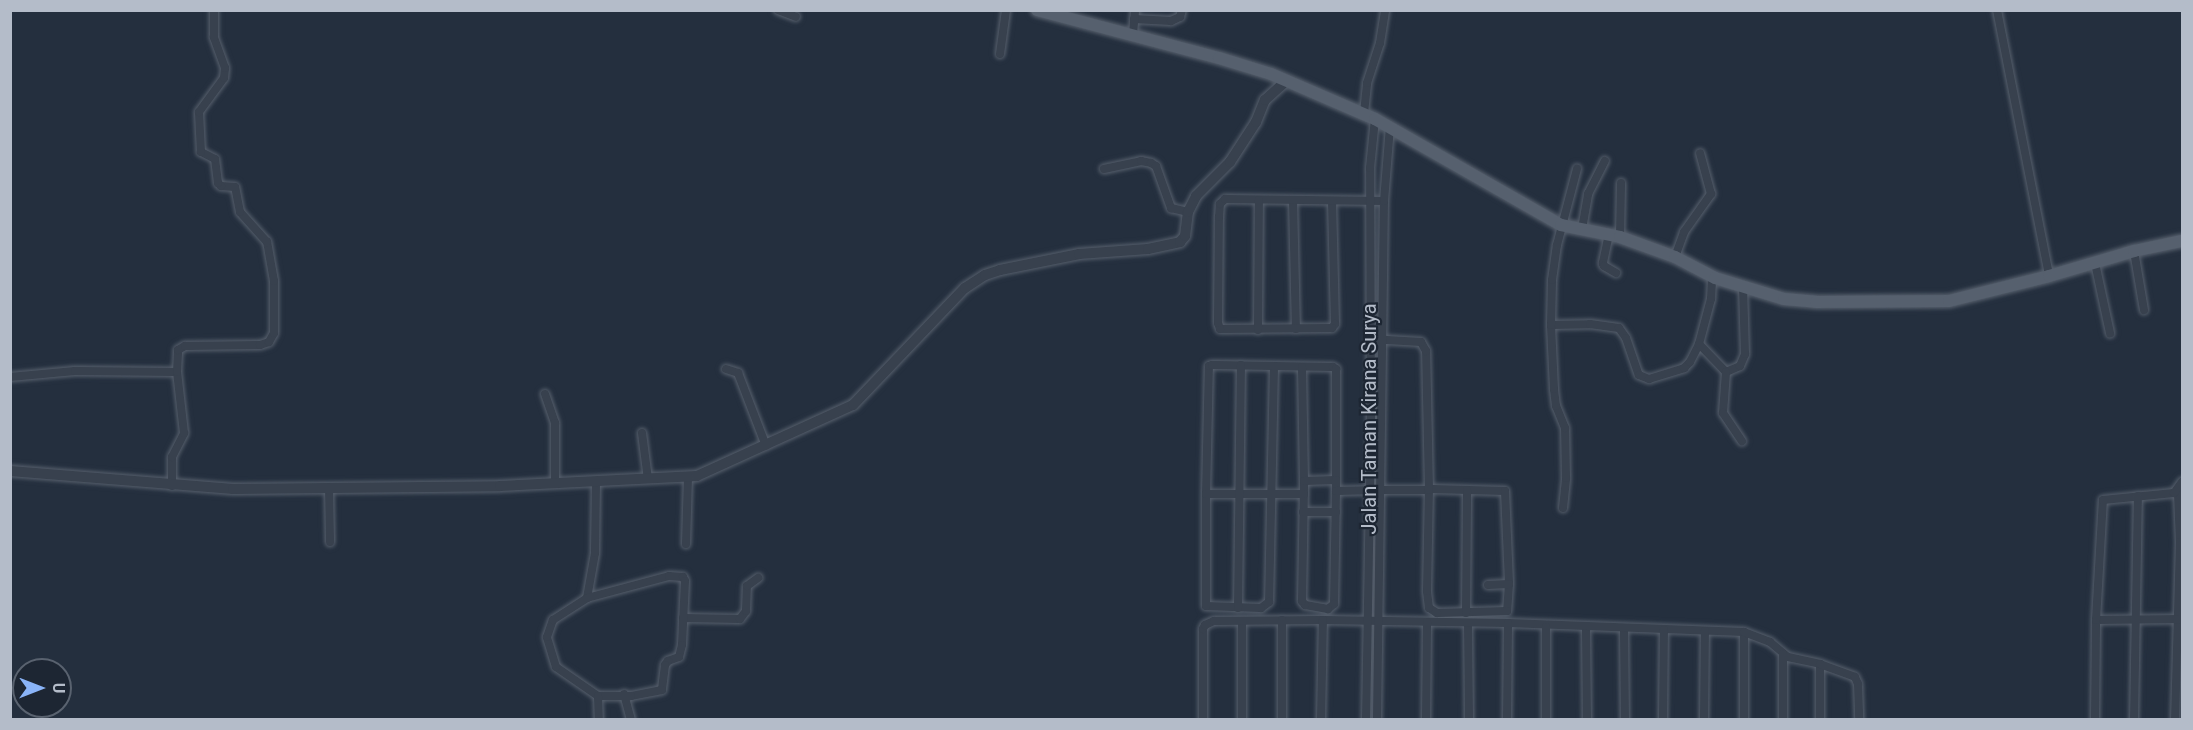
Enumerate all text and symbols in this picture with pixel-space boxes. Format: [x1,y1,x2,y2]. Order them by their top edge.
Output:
street label: Jalan Taman Kirana Surya [1357,303,1381,535]
north arrow [12,658,72,718]
text: U [49,683,68,693]

